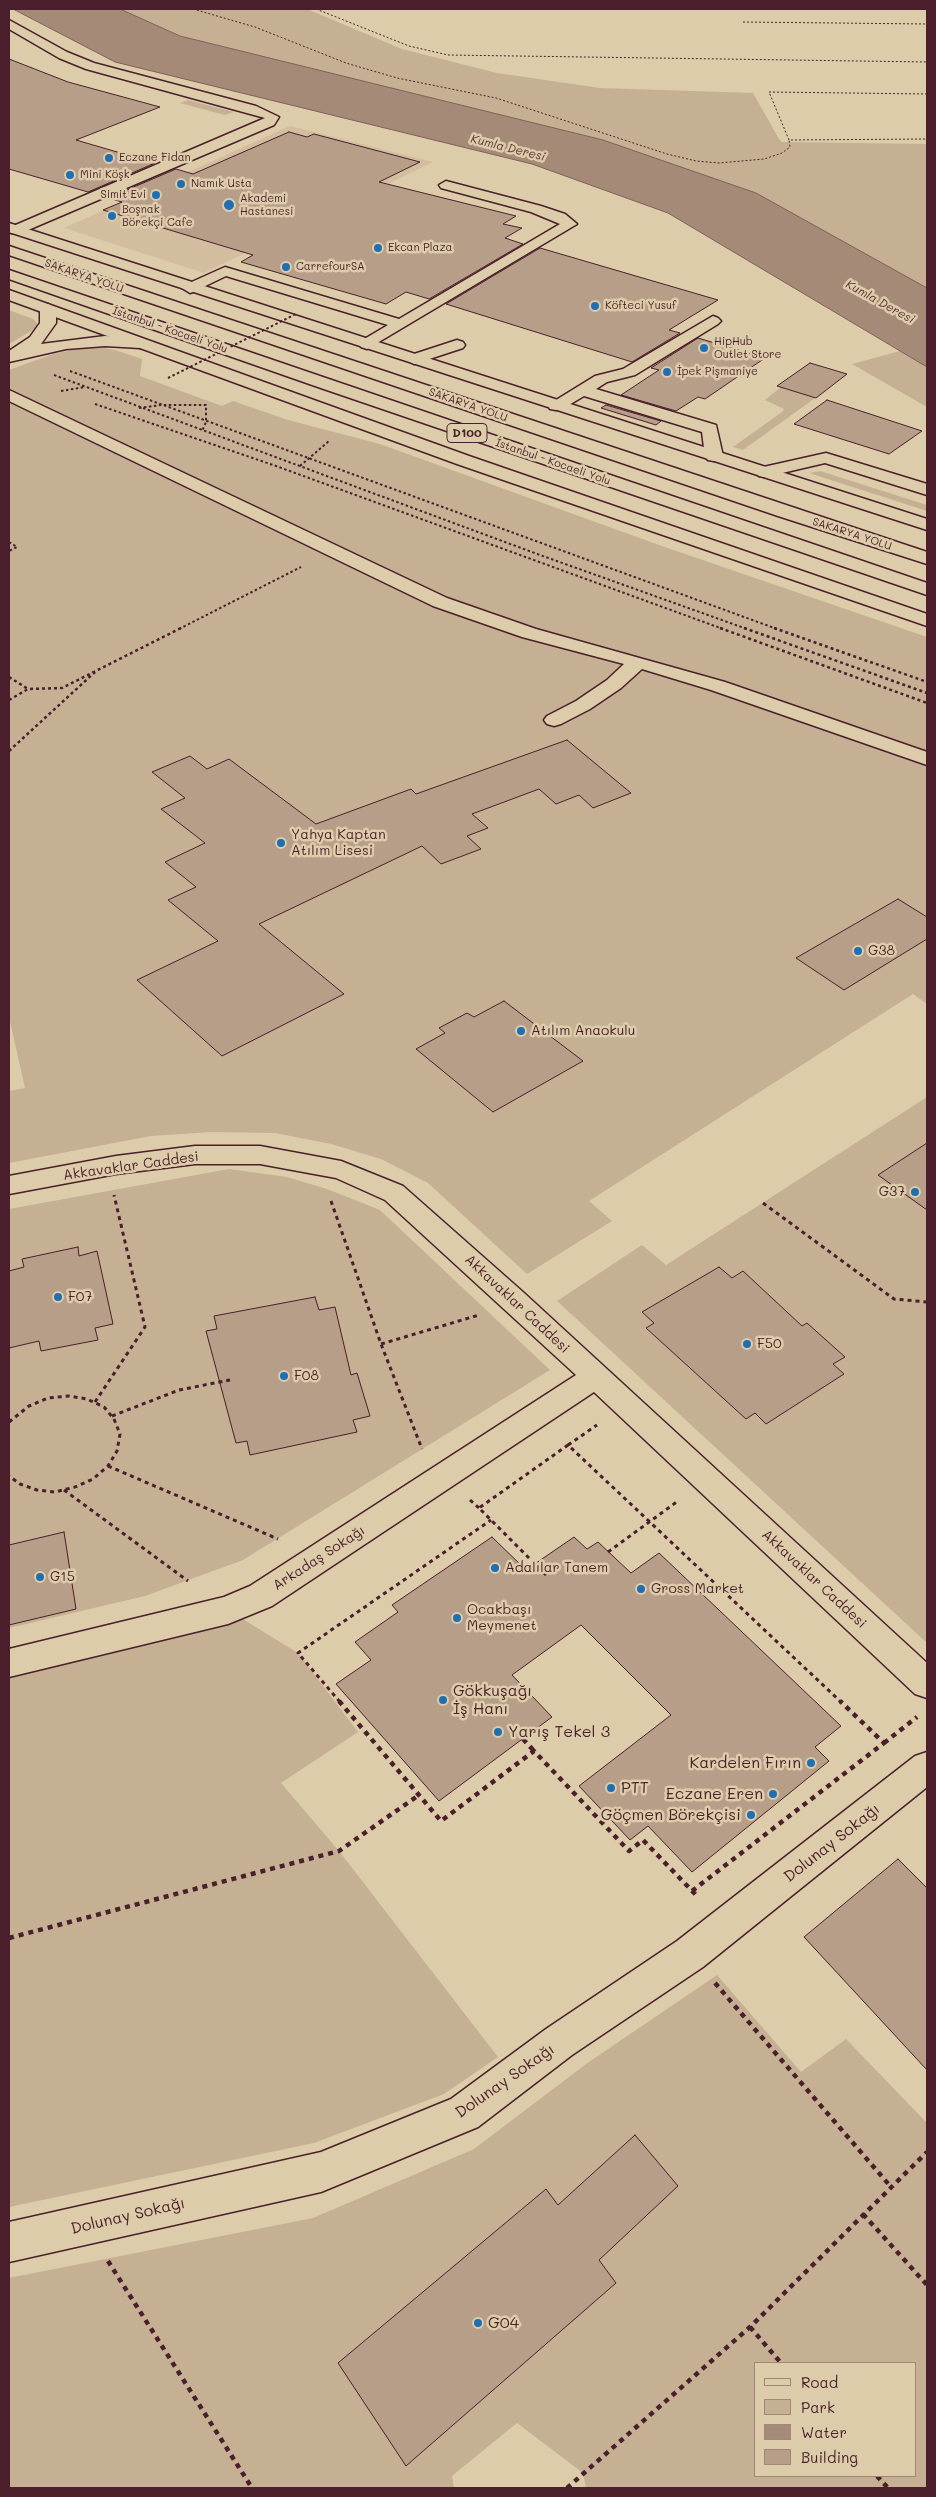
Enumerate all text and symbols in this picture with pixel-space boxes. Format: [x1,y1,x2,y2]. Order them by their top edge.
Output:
water label: Kumla Deresi [469,132,547,164]
place label: Eczane Fidan [119,151,191,165]
marker: Eczane Fidan [103,152,115,164]
place label: Mini Köşk [80,168,129,182]
marker: Mini Köşk [64,169,76,181]
place label: Namık Usta [191,177,252,191]
marker: Namık Usta [175,178,187,190]
place label: Simit Evi [100,188,146,202]
marker: Simit Evi [150,189,162,201]
place label: Akademi Hastanesi [240,192,293,218]
marker: Akademi Hastanesi [222,198,236,212]
place label: Boşnak Börekçi Cafe [122,203,193,229]
marker: Boşnak Börekçi Cafe [106,210,118,222]
place label: Ekcan Plaza [388,241,452,255]
marker: Ekcan Plaza [372,242,384,254]
street label: SAKARYA YOLU [43,256,125,296]
place label: CarrefourSA [296,260,365,274]
marker: CarrefourSA [280,261,292,273]
water label: Kumla Deresi [843,277,917,327]
place label: Köfteci Yusuf [605,299,676,313]
marker: Köfteci Yusuf [589,300,601,312]
street label: İstanbul - Kocaeli Yolu [111,304,229,356]
place label: HipHub Outlet Store [714,335,781,361]
marker: HipHub Outlet Store [698,342,710,354]
place label: İpek Pişmaniye [677,365,758,379]
marker: İpek Pişmaniye [661,366,673,378]
street label: SAKARYA YOLU [427,385,509,425]
road number: D100 [447,423,487,442]
street label: İstanbul - Kocaeli Yolu [494,436,612,488]
street label: SAKARYA YOLU [811,515,893,553]
place label: Yahya Kaptan Atılım Lisesi [291,827,386,860]
marker: Yahya Kaptan Atılım Lisesi [275,837,287,849]
place label: G38 [868,943,895,959]
marker: G38 [852,945,864,957]
place label: Atılım Anaokulu [531,1023,636,1039]
marker: Atılım Anaokulu [515,1025,527,1037]
street label: Akkavaklar Caddesi [62,1148,200,1184]
place label: G37 [879,1184,905,1200]
marker: G37 [909,1186,921,1198]
street label: Akkavaklar Caddesi [461,1251,573,1357]
place label: F07 [68,1289,92,1305]
marker: F07 [52,1291,64,1303]
place label: F50 [757,1336,782,1352]
marker: F50 [741,1338,753,1350]
place label: F08 [294,1368,319,1384]
marker: F08 [278,1370,290,1382]
street label: Arkadaş Sokağı [270,1522,368,1594]
street label: Akkavaklar Caddesi [758,1526,870,1632]
place label: Adalılar Tanem [505,1560,608,1576]
marker: Adalılar Tanem [489,1562,501,1574]
place label: G15 [50,1569,75,1585]
marker: G15 [34,1571,46,1583]
place label: Gross Market [651,1581,744,1597]
marker: Gross Market [635,1583,647,1595]
place label: Ocakbaşı Meymenet [467,1602,537,1634]
marker: Ocakbaşı Meymenet [451,1612,463,1624]
place label: Gökkuşağı İş Hanı [453,1681,532,1719]
marker: Gökkuşağı İş Hanı [437,1694,449,1706]
place label: Yarış Tekel 3 [508,1722,610,1742]
marker: Yarış Tekel 3 [492,1726,504,1738]
place label: Kardelen Fırın [689,1753,801,1773]
marker: Kardelen Fırın [805,1757,817,1769]
place label: PTT [621,1778,649,1798]
marker: PTT [605,1782,617,1794]
place label: Eczane Eren [666,1784,763,1804]
marker: Eczane Eren [767,1788,779,1800]
street label: Dolunay Sokağı [780,1799,884,1887]
place label: Göçmen Börekçisi [601,1805,741,1825]
marker: Göçmen Börekçisi [745,1809,757,1821]
street label: Dolunay Sokağı [452,2040,558,2122]
street label: Dolunay Sokağı [69,2194,187,2238]
place label: G04 [488,2313,519,2333]
marker: G04 [472,2317,484,2329]
legend [754,2362,916,2477]
text: Road [801,2372,838,2392]
text: Park [801,2397,835,2417]
text: Water [801,2422,847,2442]
text: Building [801,2447,858,2467]

